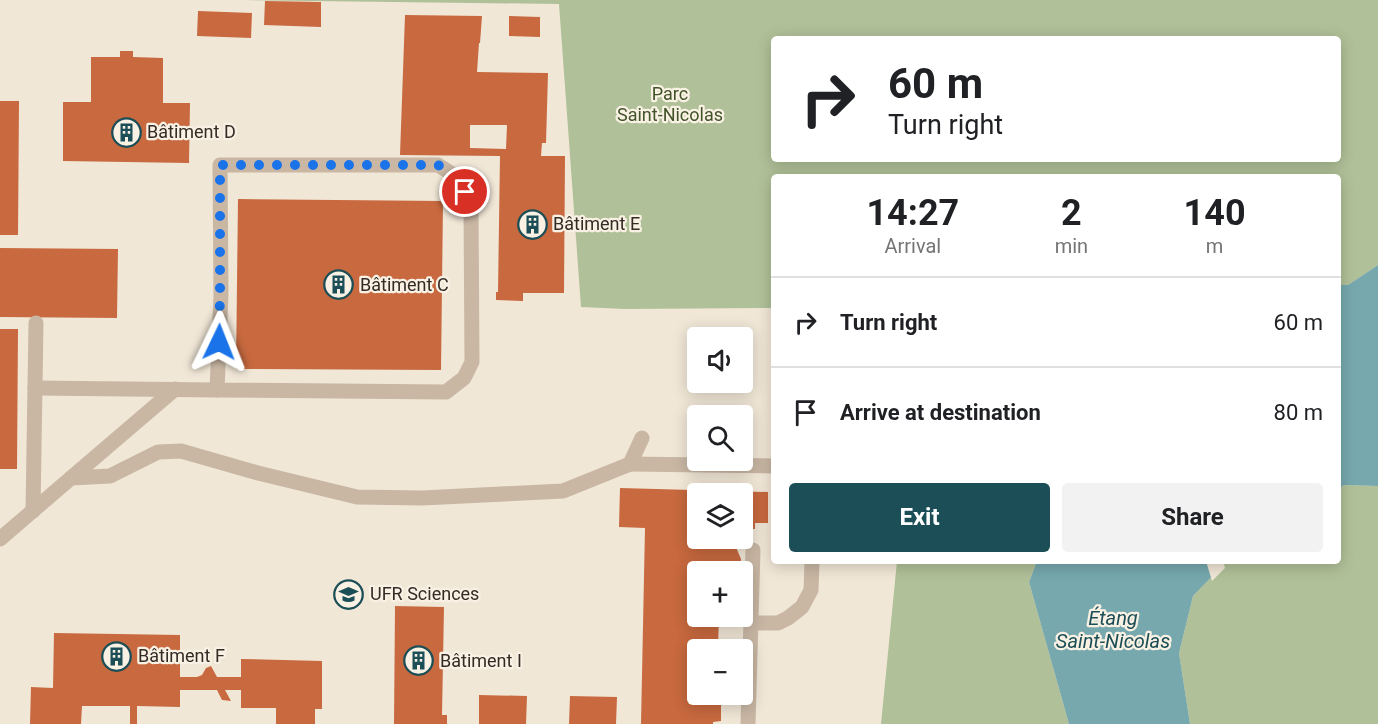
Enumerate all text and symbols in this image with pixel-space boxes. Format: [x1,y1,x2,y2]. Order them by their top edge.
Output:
text: 60 m [888,59,983,108]
icon: right [789,60,867,138]
park label: Parc Saint-Nicolas [617,83,723,125]
text: Turn right [888,109,1003,141]
building icon: Bâtiment D [110,116,142,148]
place label: Bâtiment D [147,121,236,142]
pin [439,166,490,217]
icon: arrive [448,175,481,208]
text: 14:27 [866,192,959,234]
text: 2 [1061,192,1082,234]
text: 140 [1184,192,1246,234]
building icon: Bâtiment E [516,208,548,240]
place label: Bâtiment E [553,213,640,234]
text: Arrival [884,234,941,258]
text: min [1055,234,1088,258]
text: m [1206,234,1223,258]
building icon: Bâtiment C [323,269,355,301]
place label: Bâtiment C [360,274,449,295]
icon: right [789,306,822,339]
position arrow [187,310,251,374]
text: Turn right [840,310,937,335]
text: 60 m [1274,310,1323,335]
map controls [687,327,753,705]
button: sound [687,327,753,393]
icon: arrive [789,396,822,429]
text: Arrive at destination [840,400,1041,425]
text: 80 m [1274,400,1323,425]
button: search [687,405,753,471]
button: layers [687,483,753,549]
button: Exit [789,483,1050,552]
button: Share [1062,483,1323,552]
button: + [687,561,753,627]
school or university icon: UFR Sciences [333,578,365,610]
place label: UFR Sciences [370,583,479,604]
water label: Étang Saint-Nicolas [1056,606,1170,653]
button: − [687,639,753,705]
building icon: Bâtiment F [101,640,133,672]
place label: Bâtiment F [138,645,225,666]
building icon: Bâtiment I [403,645,435,677]
place label: Bâtiment I [440,650,522,671]

